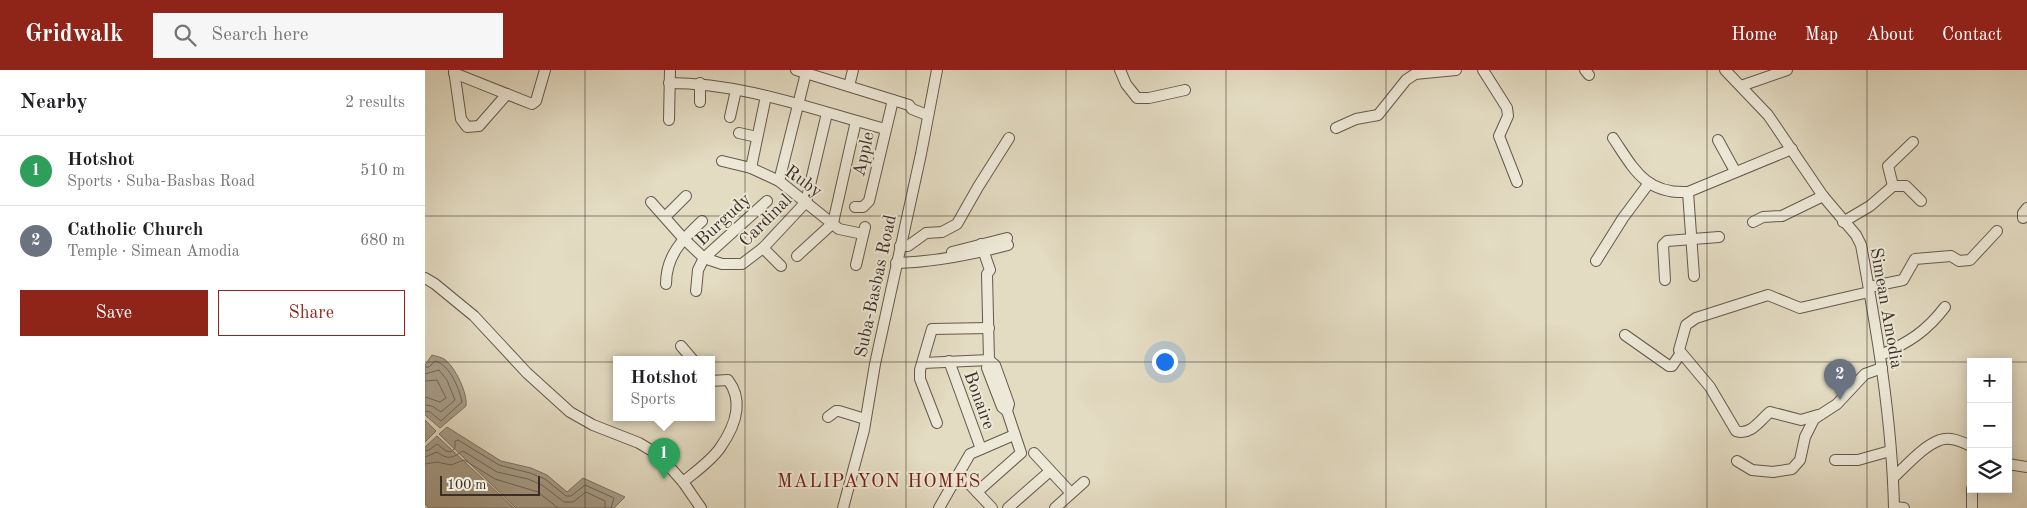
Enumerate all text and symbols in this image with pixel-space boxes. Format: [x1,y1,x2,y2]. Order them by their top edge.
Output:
search box [153,13,503,58]
icon: search [171,21,199,49]
text: Gridwalk [25,23,123,47]
text: Search here [211,26,309,45]
text: Home [1731,26,1777,44]
text: Map [1805,26,1838,44]
text: About [1866,26,1914,44]
text: Contact [1942,26,2002,44]
text: Nearby [20,92,88,113]
text: 2 results [345,95,405,111]
street label: Apple [850,130,878,178]
text: Hotshot [67,151,134,170]
street label: Ruby [781,162,826,201]
text: 1 [31,163,41,179]
text: 510 m [360,163,405,179]
text: Sports · Suba-Basbas Road [67,174,255,190]
street label: Burgudy [693,190,755,249]
street label: Cardinal [736,191,796,250]
street label: Suba-Basbas Road [852,213,900,359]
text: Catholic Church [67,221,203,240]
text: 2 [31,233,41,249]
text: 680 m [360,233,405,249]
text: Temple · Simean Amodia [67,244,240,260]
street label: Simean Amodia [1867,246,1906,370]
button: Save [20,290,208,336]
button: Share [218,290,405,336]
your location [1152,349,1178,375]
popup [613,356,715,421]
map controls [1967,358,2012,493]
button: + [1967,358,2012,403]
pin: 2 [1824,359,1856,400]
text: Hotshot [630,369,698,388]
street label: Bonaire [960,369,998,432]
text: Sports [630,392,676,408]
button: − [1967,403,2012,448]
pin: 1 [648,438,680,479]
button: layers [1967,448,2012,493]
scale bar [440,473,540,496]
district label: MALIPAYON HOMES [777,473,981,492]
text: 100 m [447,478,486,492]

